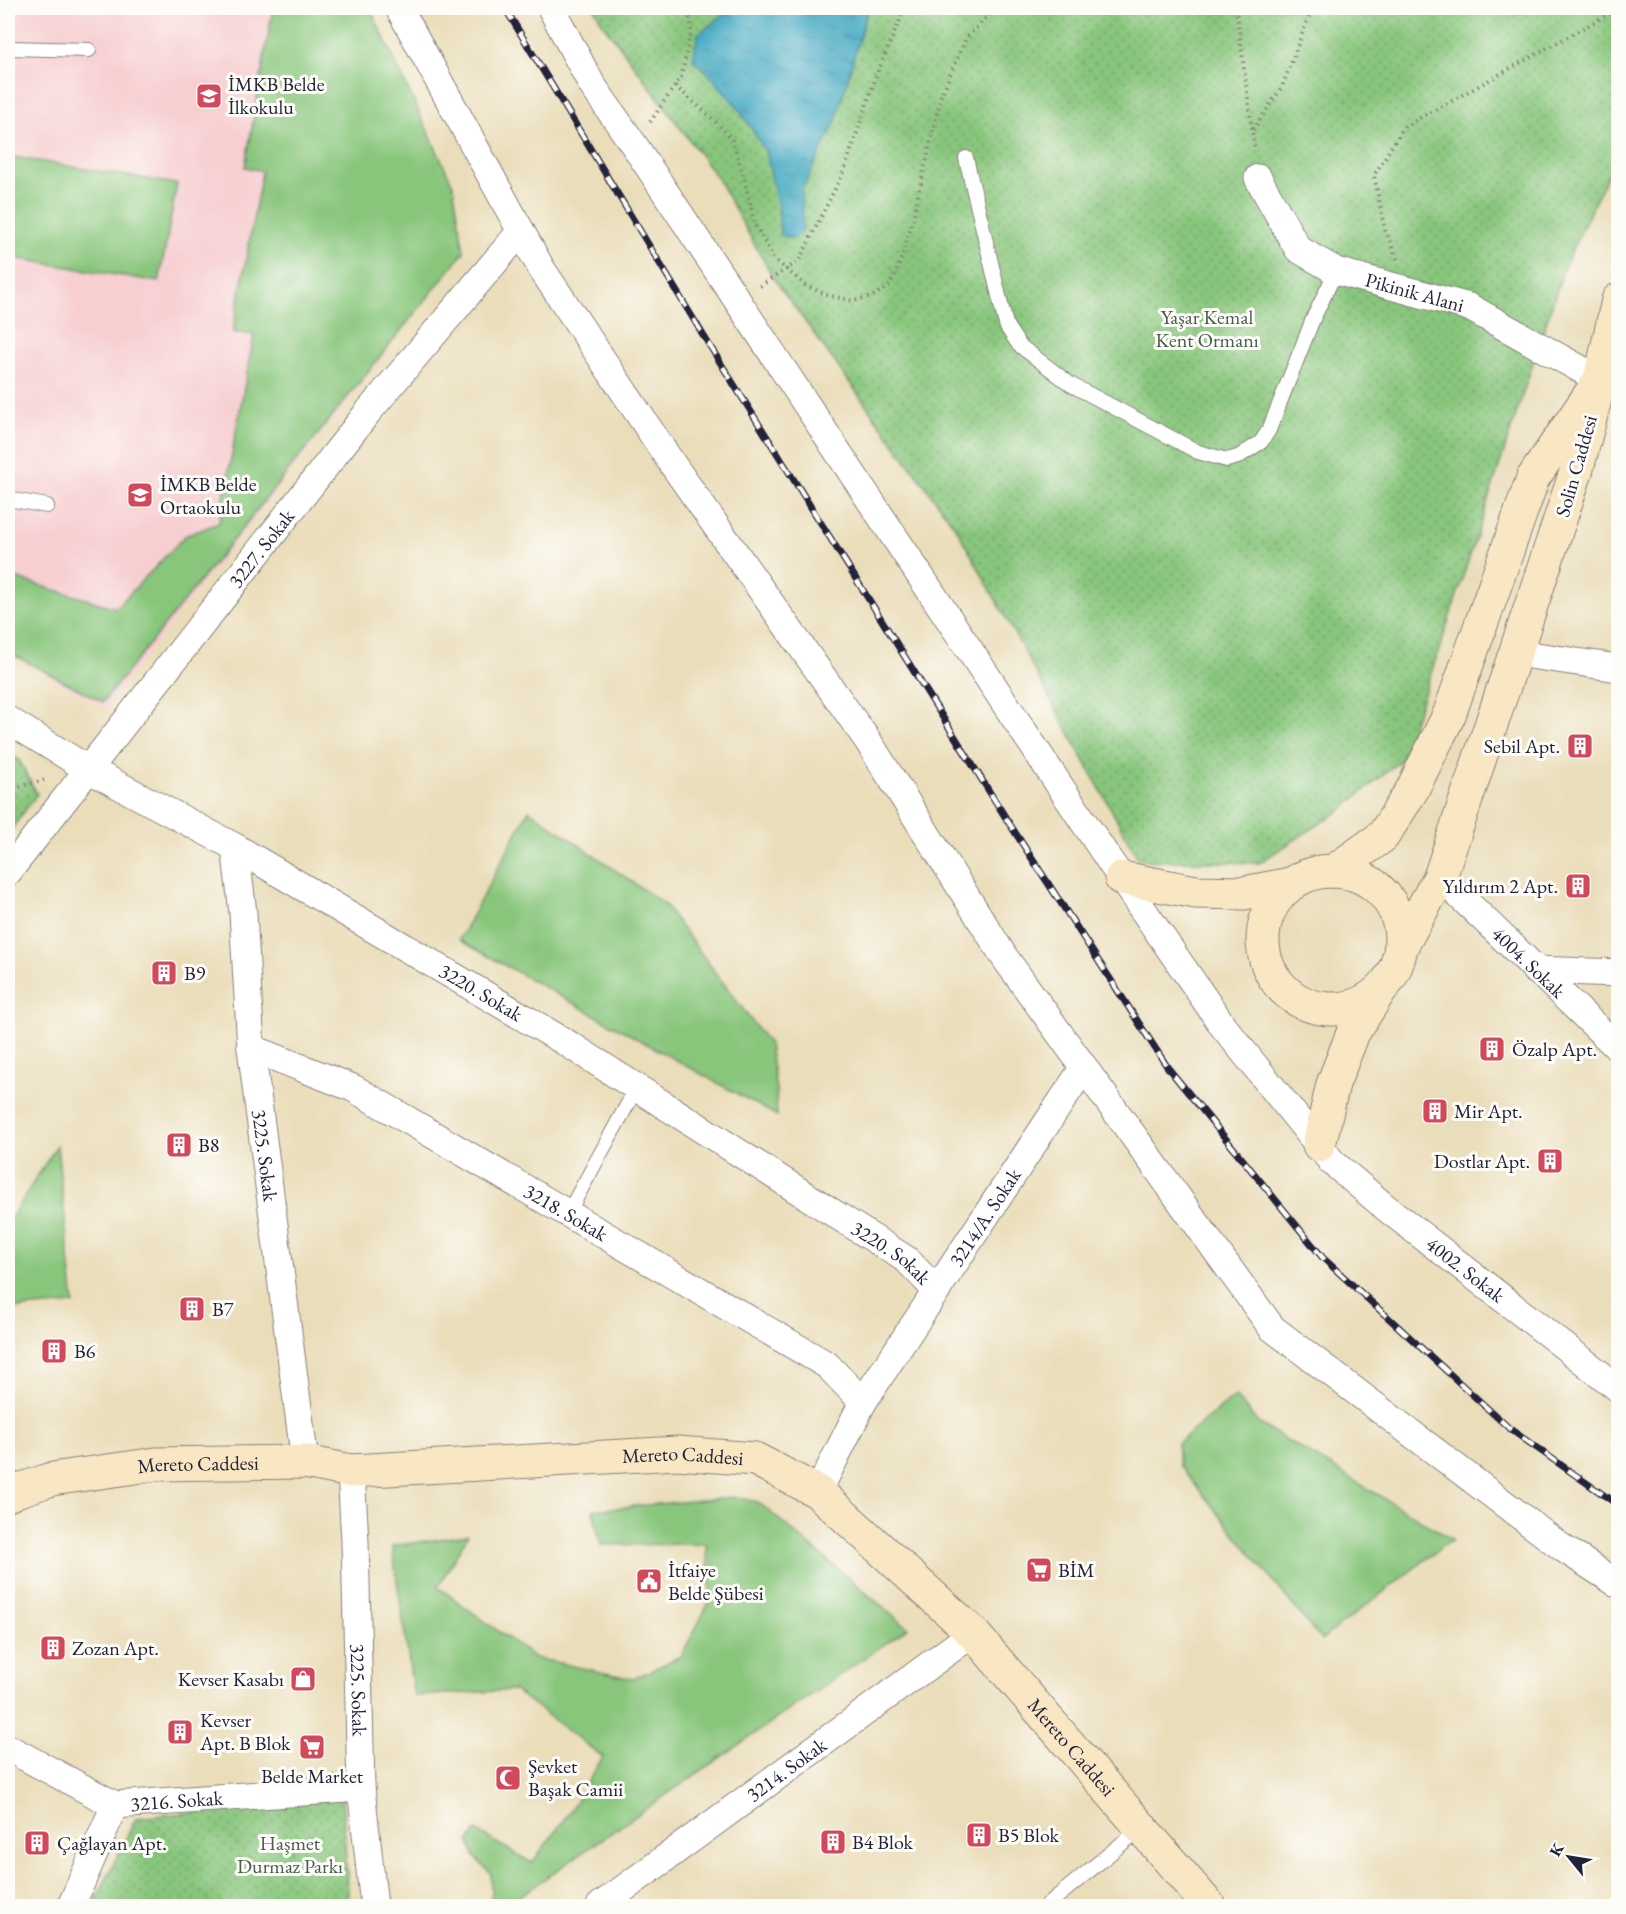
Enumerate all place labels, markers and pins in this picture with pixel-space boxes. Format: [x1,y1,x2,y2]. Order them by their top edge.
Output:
place label: İMKB Belde İlkokulu [228,71,325,120]
school or university icon: İMKB Belde İlkokulu [194,81,224,111]
place label: İMKB Belde Ortaokulu [160,471,257,520]
school or university icon: İMKB Belde Ortaokulu [125,480,155,510]
building icon: Sebil Apt. [1565,731,1595,761]
place label: Sebil Apt. [1484,733,1560,759]
building icon: Yıldırım 2 Apt. [1563,871,1593,901]
place label: Yıldırım 2 Apt. [1443,873,1558,899]
building icon: B9 [149,958,179,988]
place label: B9 [184,960,206,986]
building icon: Özalp Apt. [1477,1034,1507,1064]
place label: Özalp Apt. [1512,1036,1597,1062]
building icon: Mir Apt. [1420,1096,1450,1126]
place label: Mir Apt. [1454,1098,1523,1124]
building icon: B8 [164,1130,194,1160]
place label: B8 [198,1132,219,1158]
building icon: Dostlar Apt. [1535,1146,1565,1176]
place label: Dostlar Apt. [1434,1148,1530,1174]
building icon: B7 [177,1294,207,1324]
place label: B7 [212,1296,234,1322]
building icon: B6 [39,1336,69,1366]
place label: B6 [74,1338,96,1364]
supermarket icon: BİM [1024,1555,1054,1585]
place label: İtfaiye Belde Şübesi [668,1557,764,1606]
place label: BİM [1058,1557,1095,1583]
public building icon: İtfaiye Belde Şübesi [634,1566,664,1596]
building icon: Zozan Apt. [38,1633,68,1663]
place label: Zozan Apt. [72,1635,159,1661]
shop icon: Kevser Kasabı [288,1664,318,1694]
place label: Kevser Kasabı [178,1666,284,1692]
place label: Kevser Apt. B Blok [199,1707,291,1756]
building icon: Kevser Apt. B Blok [165,1717,195,1747]
supermarket icon: Belde Market [297,1732,327,1762]
place label: Şevket Başak Camii [528,1753,623,1802]
place label: Belde Market [261,1763,364,1789]
mosque icon: Şevket Başak Camii [493,1763,523,1793]
building icon: B5 Blok [964,1820,994,1850]
place label: B5 Blok [998,1822,1059,1848]
building icon: B4 Blok [818,1827,848,1857]
building icon: Çağlayan Apt. [22,1828,52,1858]
place label: B4 Blok [852,1829,913,1855]
place label: Çağlayan Apt. [57,1830,167,1856]

